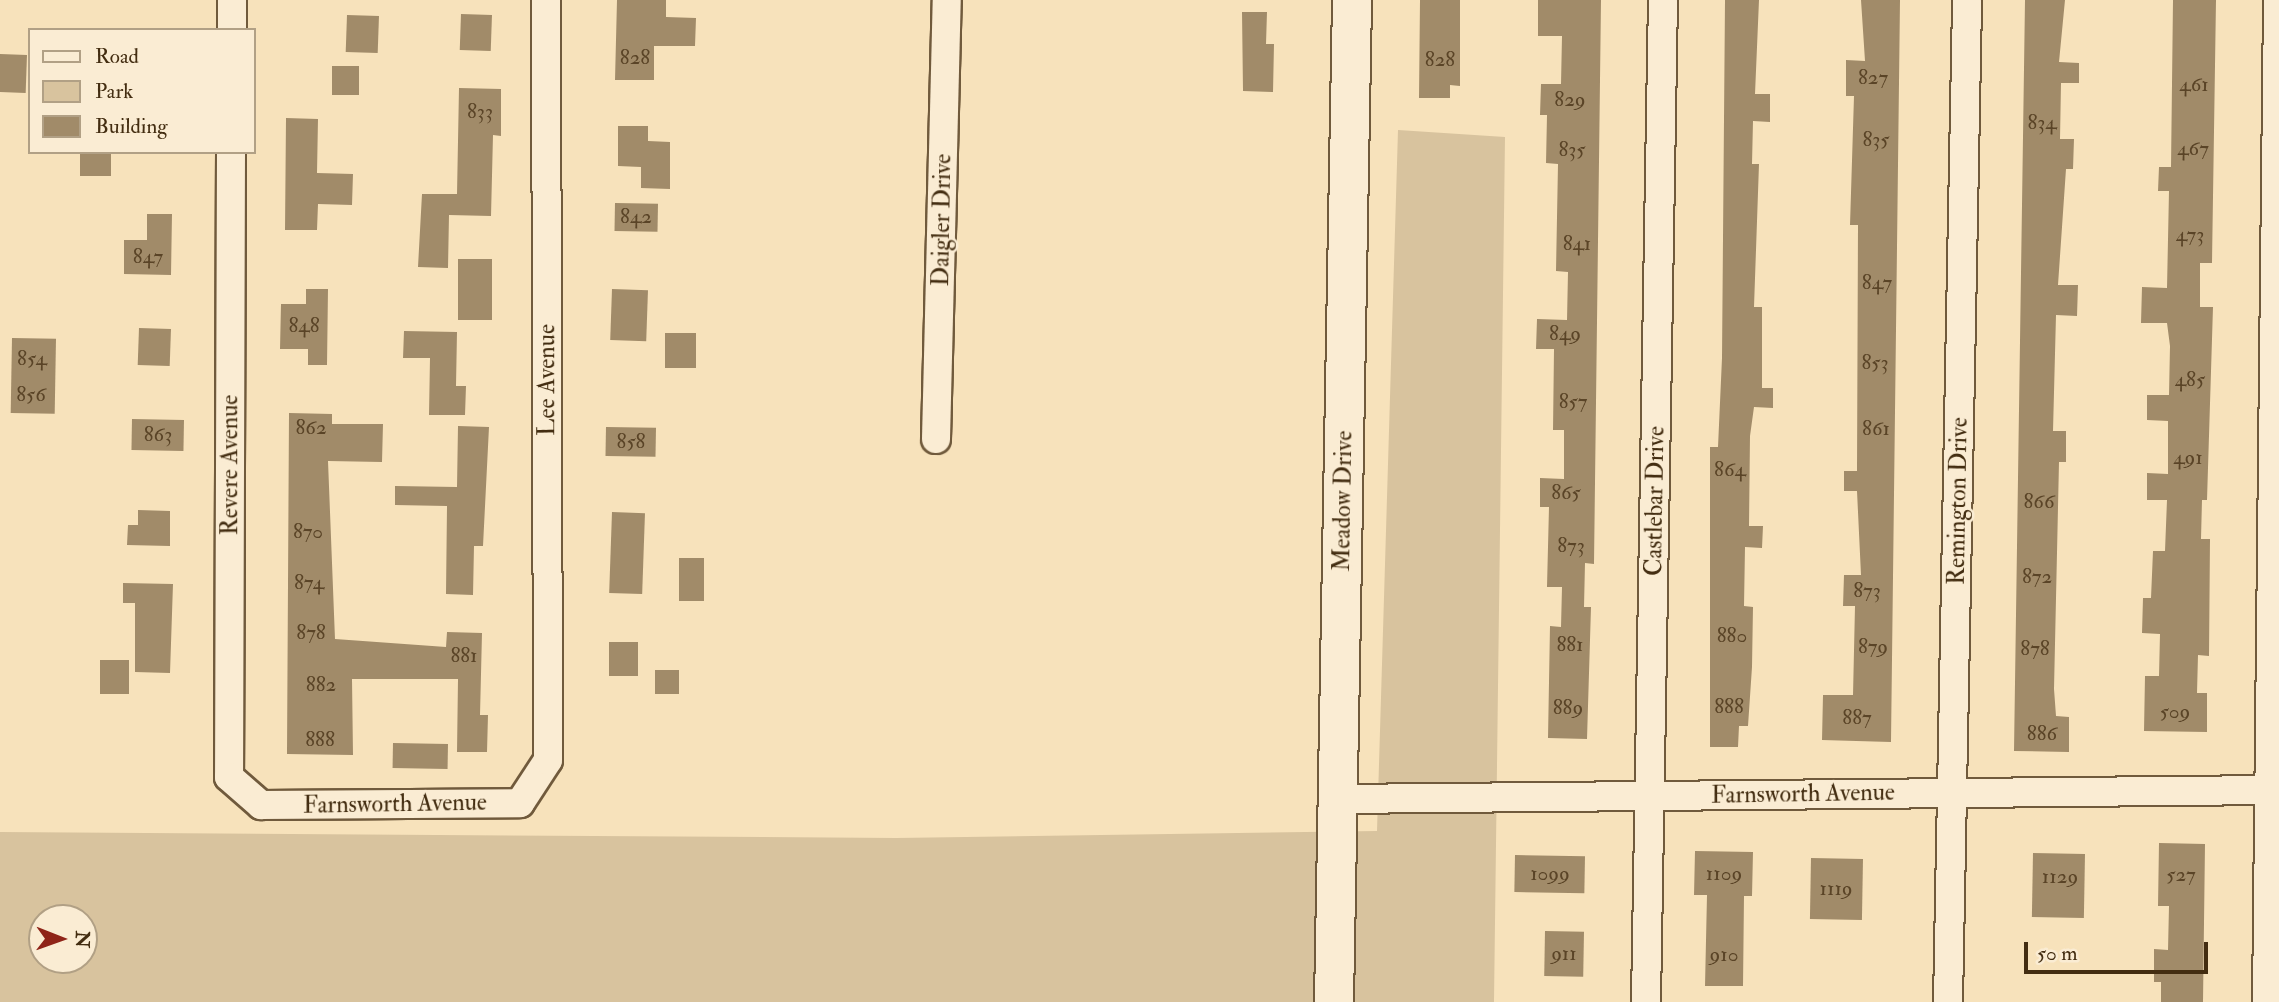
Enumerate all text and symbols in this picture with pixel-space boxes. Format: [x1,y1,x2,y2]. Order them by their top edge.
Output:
legend [28,28,256,154]
text: Road [95,43,139,70]
house number: 828 [620,45,650,71]
house number: 828 [1425,47,1455,73]
house number: 827 [1858,65,1888,91]
house number: 461 [2179,72,2209,98]
text: Park [95,78,133,105]
house number: 829 [1554,87,1586,113]
house number: 833 [467,99,493,125]
house number: 834 [2027,110,2057,136]
text: Building [95,113,168,140]
house number: 835 [1862,127,1890,153]
house number: 467 [2177,136,2209,162]
house number: 835 [1558,137,1586,163]
street label: Daigler Drive [926,153,958,287]
house number: 842 [620,204,652,230]
house number: 473 [2176,222,2204,248]
house number: 841 [1563,231,1591,257]
house number: 847 [133,244,163,270]
house number: 847 [1862,270,1892,296]
house number: 848 [288,313,320,339]
house number: 849 [1549,321,1581,347]
street label: Lee Avenue [533,324,561,436]
house number: 854 [17,346,47,372]
house number: 853 [1861,350,1889,376]
house number: 485 [2175,367,2205,393]
house number: 856 [16,382,46,408]
house number: 857 [1559,389,1587,415]
street label: Revere Avenue [216,395,244,535]
house number: 862 [295,415,327,441]
house number: 861 [1862,416,1890,442]
street label: Remington Drive [1942,417,1974,585]
house number: 863 [144,422,172,448]
street label: Castlebar Drive [1639,426,1671,576]
house number: 858 [617,429,645,455]
street label: Meadow Drive [1327,430,1359,572]
house number: 491 [2173,445,2203,471]
house number: 864 [1714,457,1746,483]
house number: 865 [1551,480,1581,506]
house number: 866 [2023,489,2055,515]
house number: 870 [293,519,323,545]
house number: 873 [1557,533,1585,559]
house number: 872 [2022,564,2052,590]
house number: 874 [294,570,324,596]
house number: 873 [1853,578,1881,604]
house number: 878 [296,620,326,646]
house number: 880 [1717,623,1747,649]
house number: 881 [1556,632,1584,658]
house number: 879 [1858,634,1888,660]
house number: 878 [2020,636,2050,662]
house number: 881 [450,643,478,669]
house number: 882 [306,672,336,698]
house number: 888 [1714,694,1744,720]
house number: 889 [1553,695,1583,721]
house number: 509 [2160,699,2190,725]
house number: 887 [1842,705,1872,731]
house number: 886 [2027,721,2057,747]
house number: 888 [305,727,335,753]
street label: Farnsworth Avenue [1711,778,1895,810]
street label: Farnsworth Avenue [303,788,487,820]
house number: 1099 [1530,861,1570,887]
house number: 1109 [1706,861,1742,887]
house number: 527 [2166,862,2196,888]
house number: 1129 [2042,864,2078,890]
house number: 1119 [1819,876,1853,902]
north arrow [28,904,98,974]
scale bar [2027,928,2211,972]
text: N [70,931,94,948]
text: 50 m [2037,940,2078,967]
house number: 911 [1551,941,1577,967]
house number: 910 [1710,942,1738,968]

